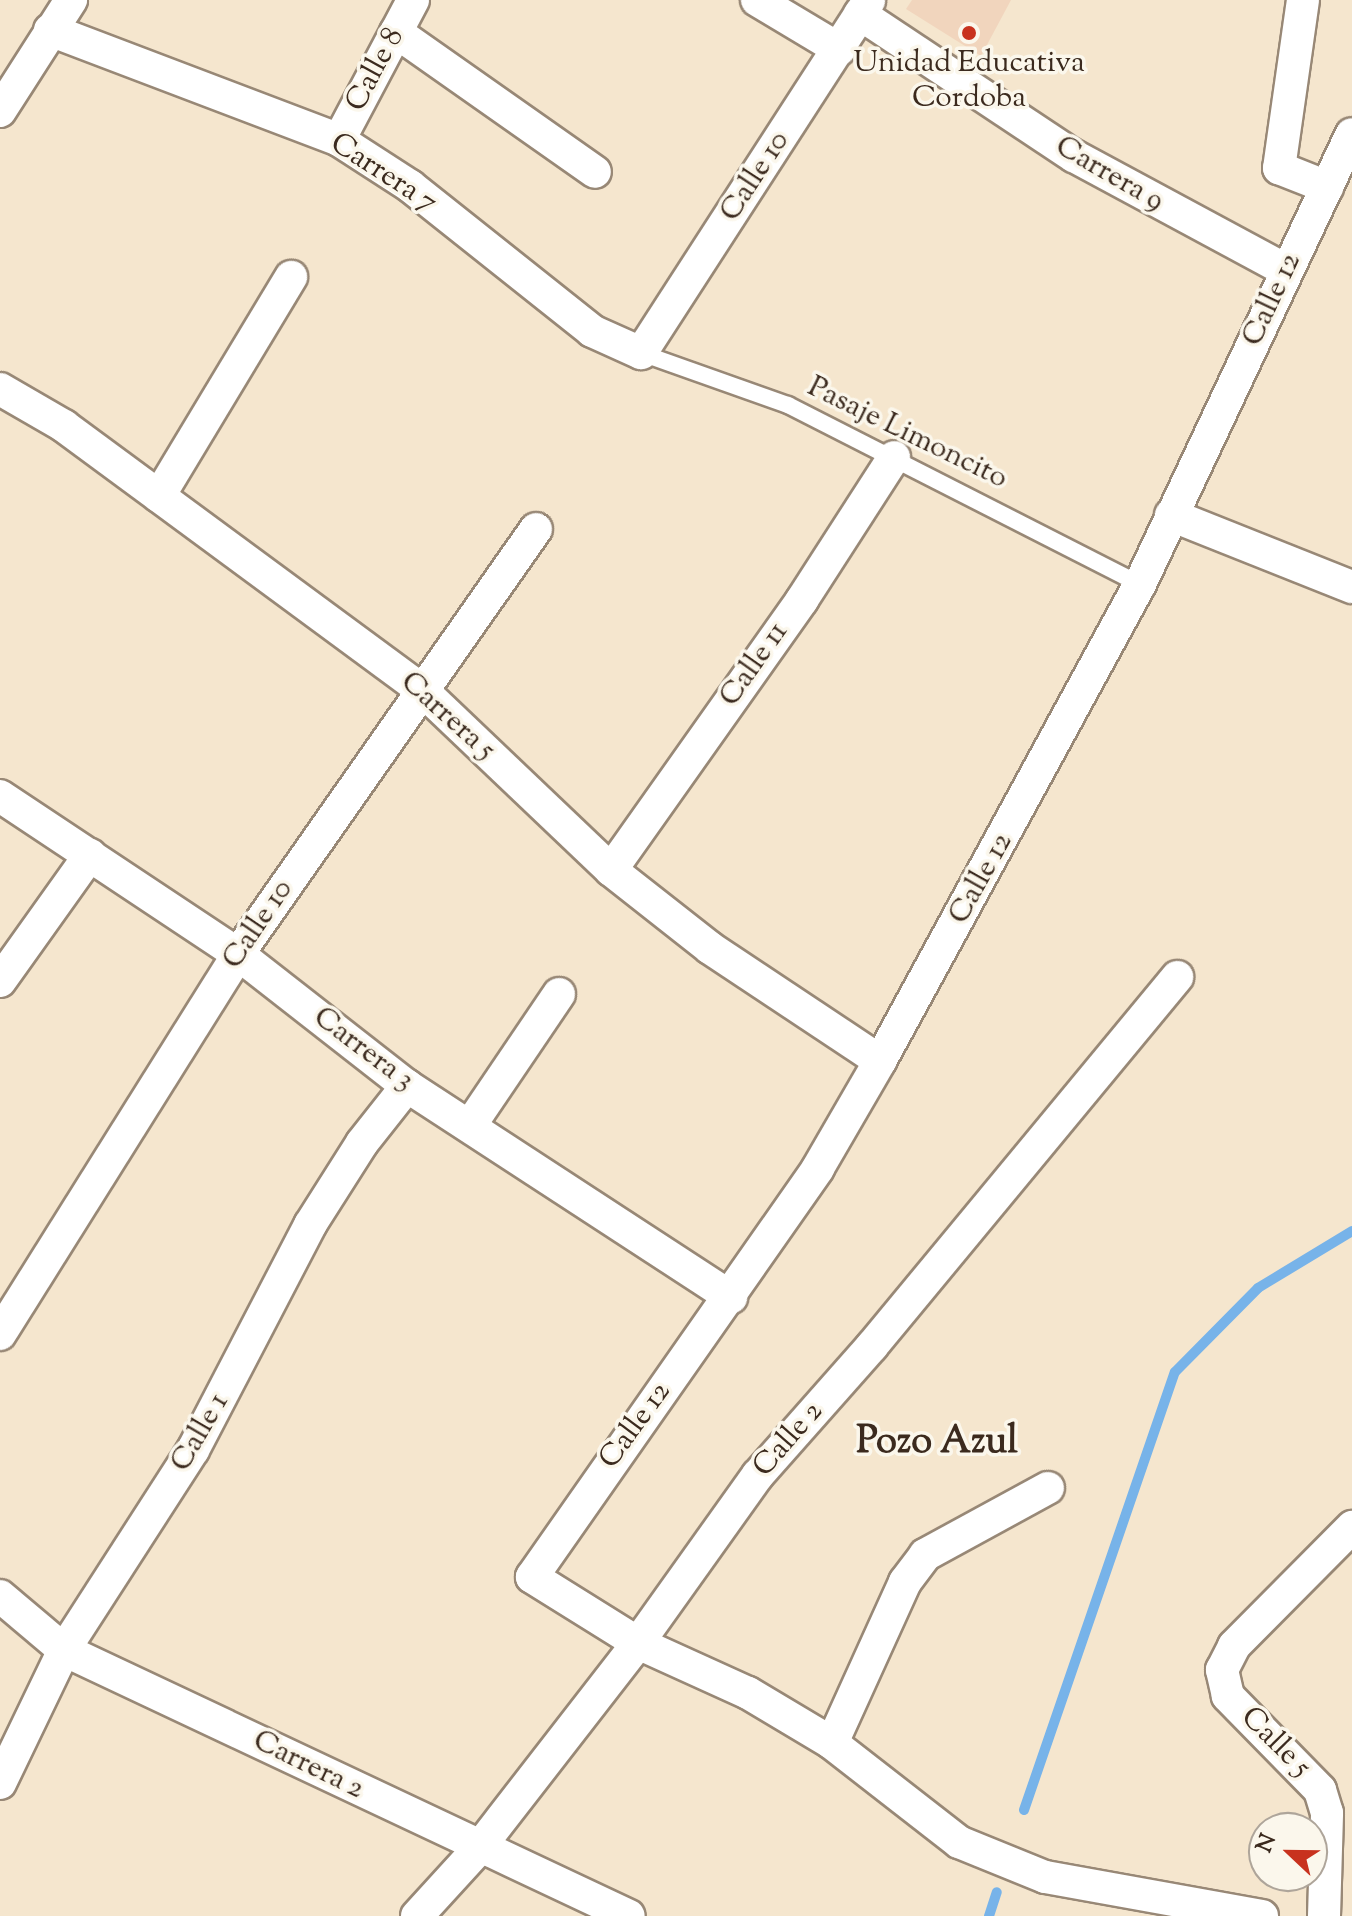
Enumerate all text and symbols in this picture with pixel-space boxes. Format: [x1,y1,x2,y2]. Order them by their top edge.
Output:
street label: Calle 8 [339,22,413,118]
marker: Unidad Educativa Cordoba [960,24,978,42]
place label: Unidad Educativa Cordoba [853,46,1085,116]
street label: Calle 10 [714,125,798,229]
street label: Carrera 7 [323,126,443,222]
street label: Carrera 9 [1048,129,1170,221]
street label: Calle 12 [1236,248,1310,352]
street label: Pasaje Limoncito [801,370,1013,498]
street label: Calle 11 [713,616,797,714]
street label: Carrera 5 [392,665,502,769]
street label: Calle 12 [942,827,1022,931]
street label: Calle 10 [216,873,302,977]
street label: Carrera 3 [305,1000,421,1100]
street label: Calle 12 [592,1376,680,1476]
street label: Calle 1 [164,1387,238,1479]
street label: Calle 2 [746,1395,832,1485]
district label: Pozo Azul [856,1421,1018,1467]
street label: Calle 5 [1232,1700,1318,1786]
street label: Carrera 2 [247,1724,369,1808]
north arrow [1248,1812,1328,1892]
text: N [1249,1830,1286,1858]

